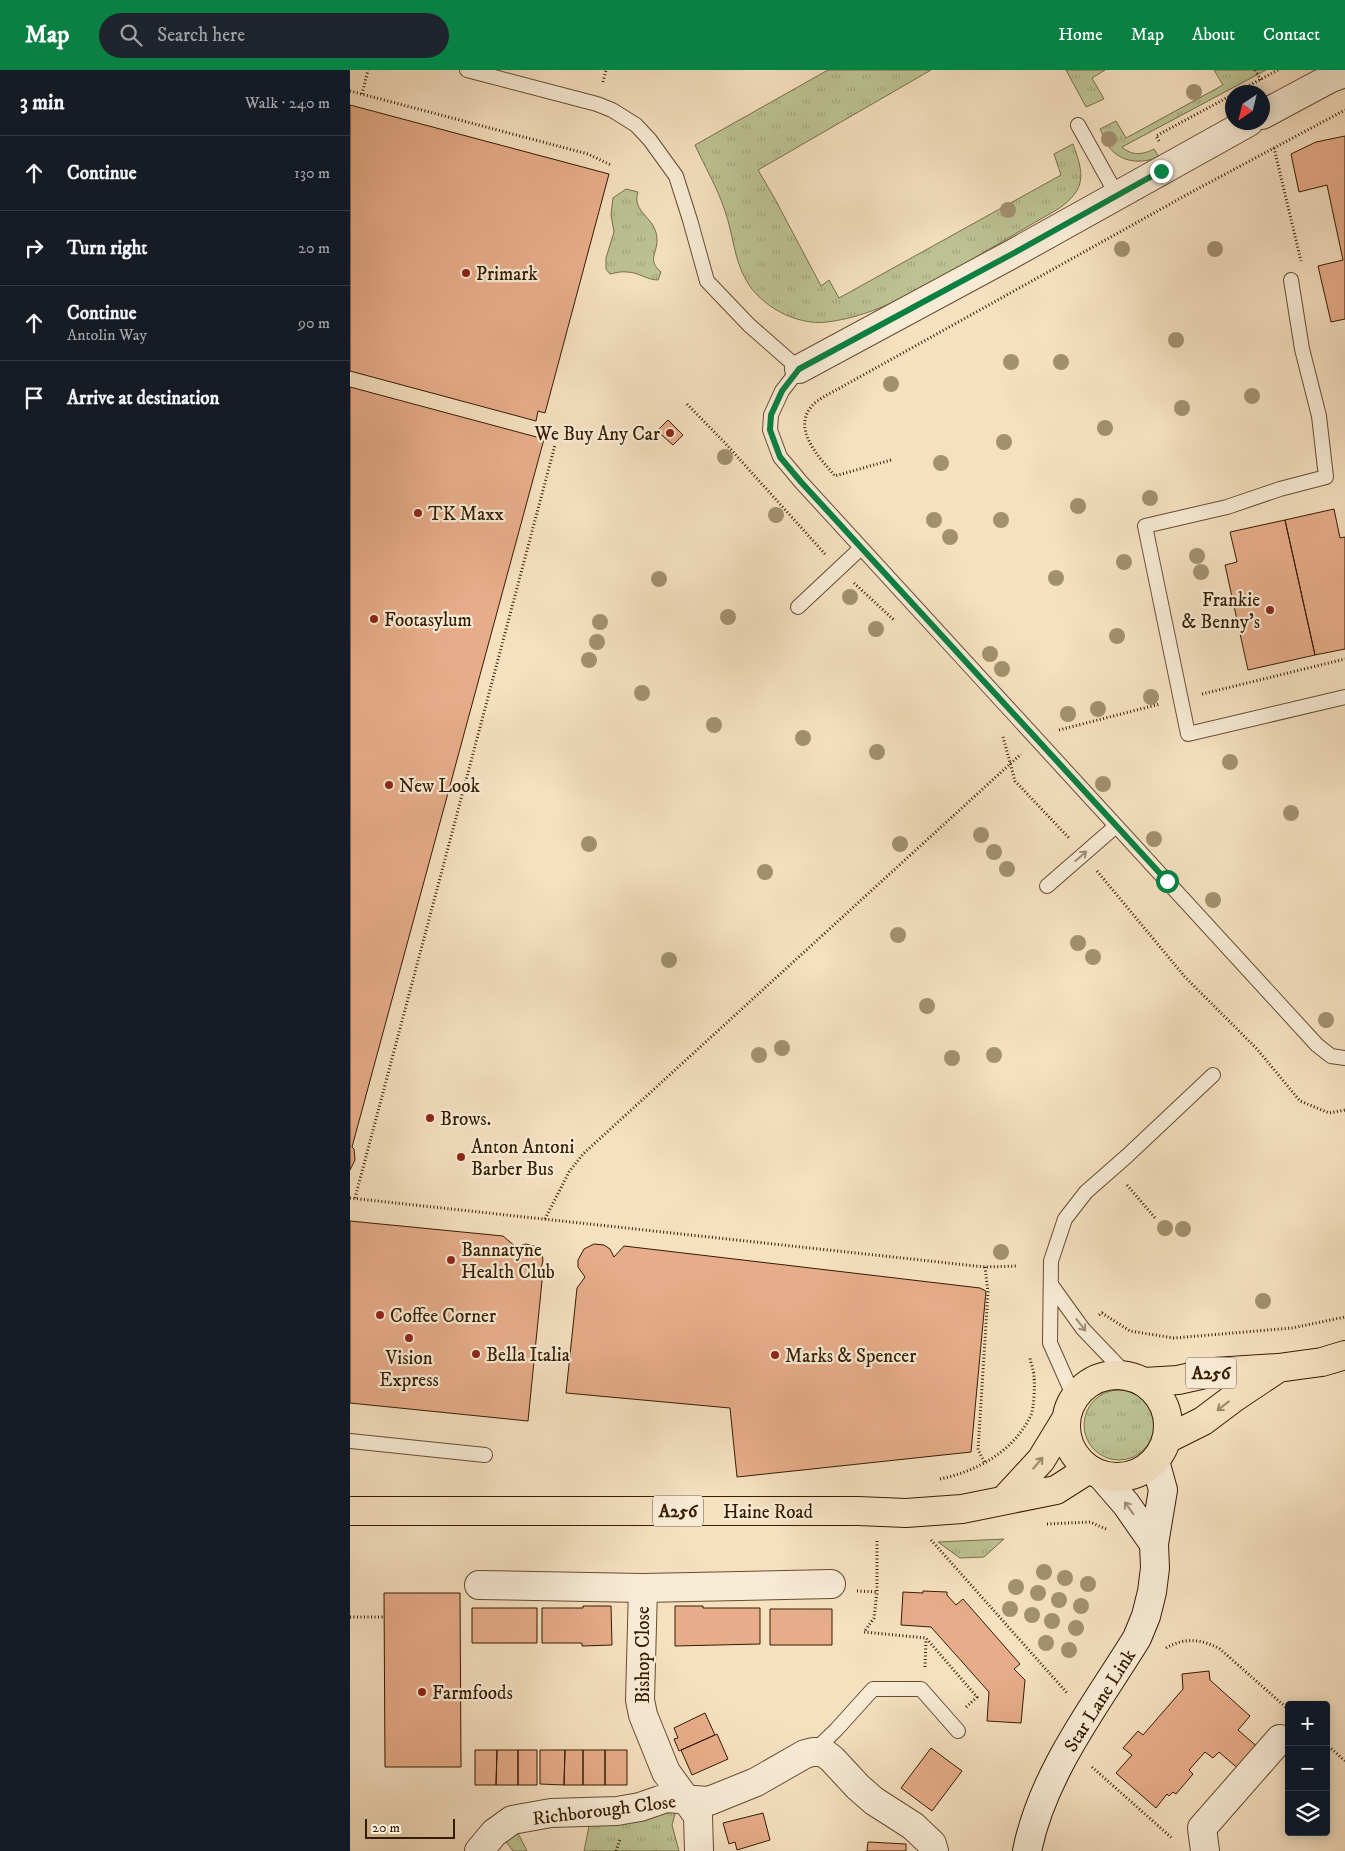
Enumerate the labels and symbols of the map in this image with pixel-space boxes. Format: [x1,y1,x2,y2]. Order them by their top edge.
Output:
north arrow [1225,85,1270,130]
route end [1150,160,1173,183]
place label: Primark [476,263,538,286]
marker: Primark [460,267,472,279]
place label: We Buy Any Car [534,423,660,446]
marker: We Buy Any Car [664,427,676,439]
place label: TK Maxx [428,503,505,526]
marker: TK Maxx [412,507,424,519]
place label: Frankie & Benny's [1181,589,1260,634]
marker: Frankie & Benny's [1264,604,1276,616]
place label: Footasylum [384,609,472,632]
marker: Footasylum [368,613,380,625]
place label: New Look [399,775,480,798]
marker: New Look [383,779,395,791]
one-way arrow [1075,850,1088,861]
route start [1156,870,1179,893]
place label: Brows. [440,1108,491,1131]
marker: Brows. [424,1112,436,1124]
place label: Anton Antoni Barber Bus [471,1136,574,1181]
marker: Anton Antoni Barber Bus [455,1151,467,1163]
place label: Bannatyne Health Club [461,1239,555,1284]
marker: Bannatyne Health Club [445,1254,457,1266]
place label: Coffee Corner [390,1305,496,1328]
marker: Coffee Corner [374,1309,386,1321]
one-way arrow [1075,1319,1086,1332]
marker: Vision Express [403,1332,415,1344]
place label: Bella Italia [486,1344,570,1367]
place label: Marks & Spencer [785,1345,916,1368]
place label: Vision Express [379,1347,439,1392]
marker: Bella Italia [470,1348,482,1360]
marker: Marks & Spencer [769,1349,781,1361]
road number: A256 [1186,1358,1236,1389]
one-way arrow [1217,1400,1230,1411]
one-way arrow [1032,1457,1043,1470]
road number: A256 [653,1495,703,1526]
street label: Haine Road [723,1501,814,1524]
one-way arrow [1123,1502,1134,1515]
street label: Bishop Close [632,1606,655,1704]
street label: Star Lane Link [1060,1645,1141,1756]
place label: Farmfoods [432,1682,513,1705]
marker: Farmfoods [416,1686,428,1698]
street label: Richborough Close [531,1790,677,1831]
scale bar [365,1816,455,1839]

